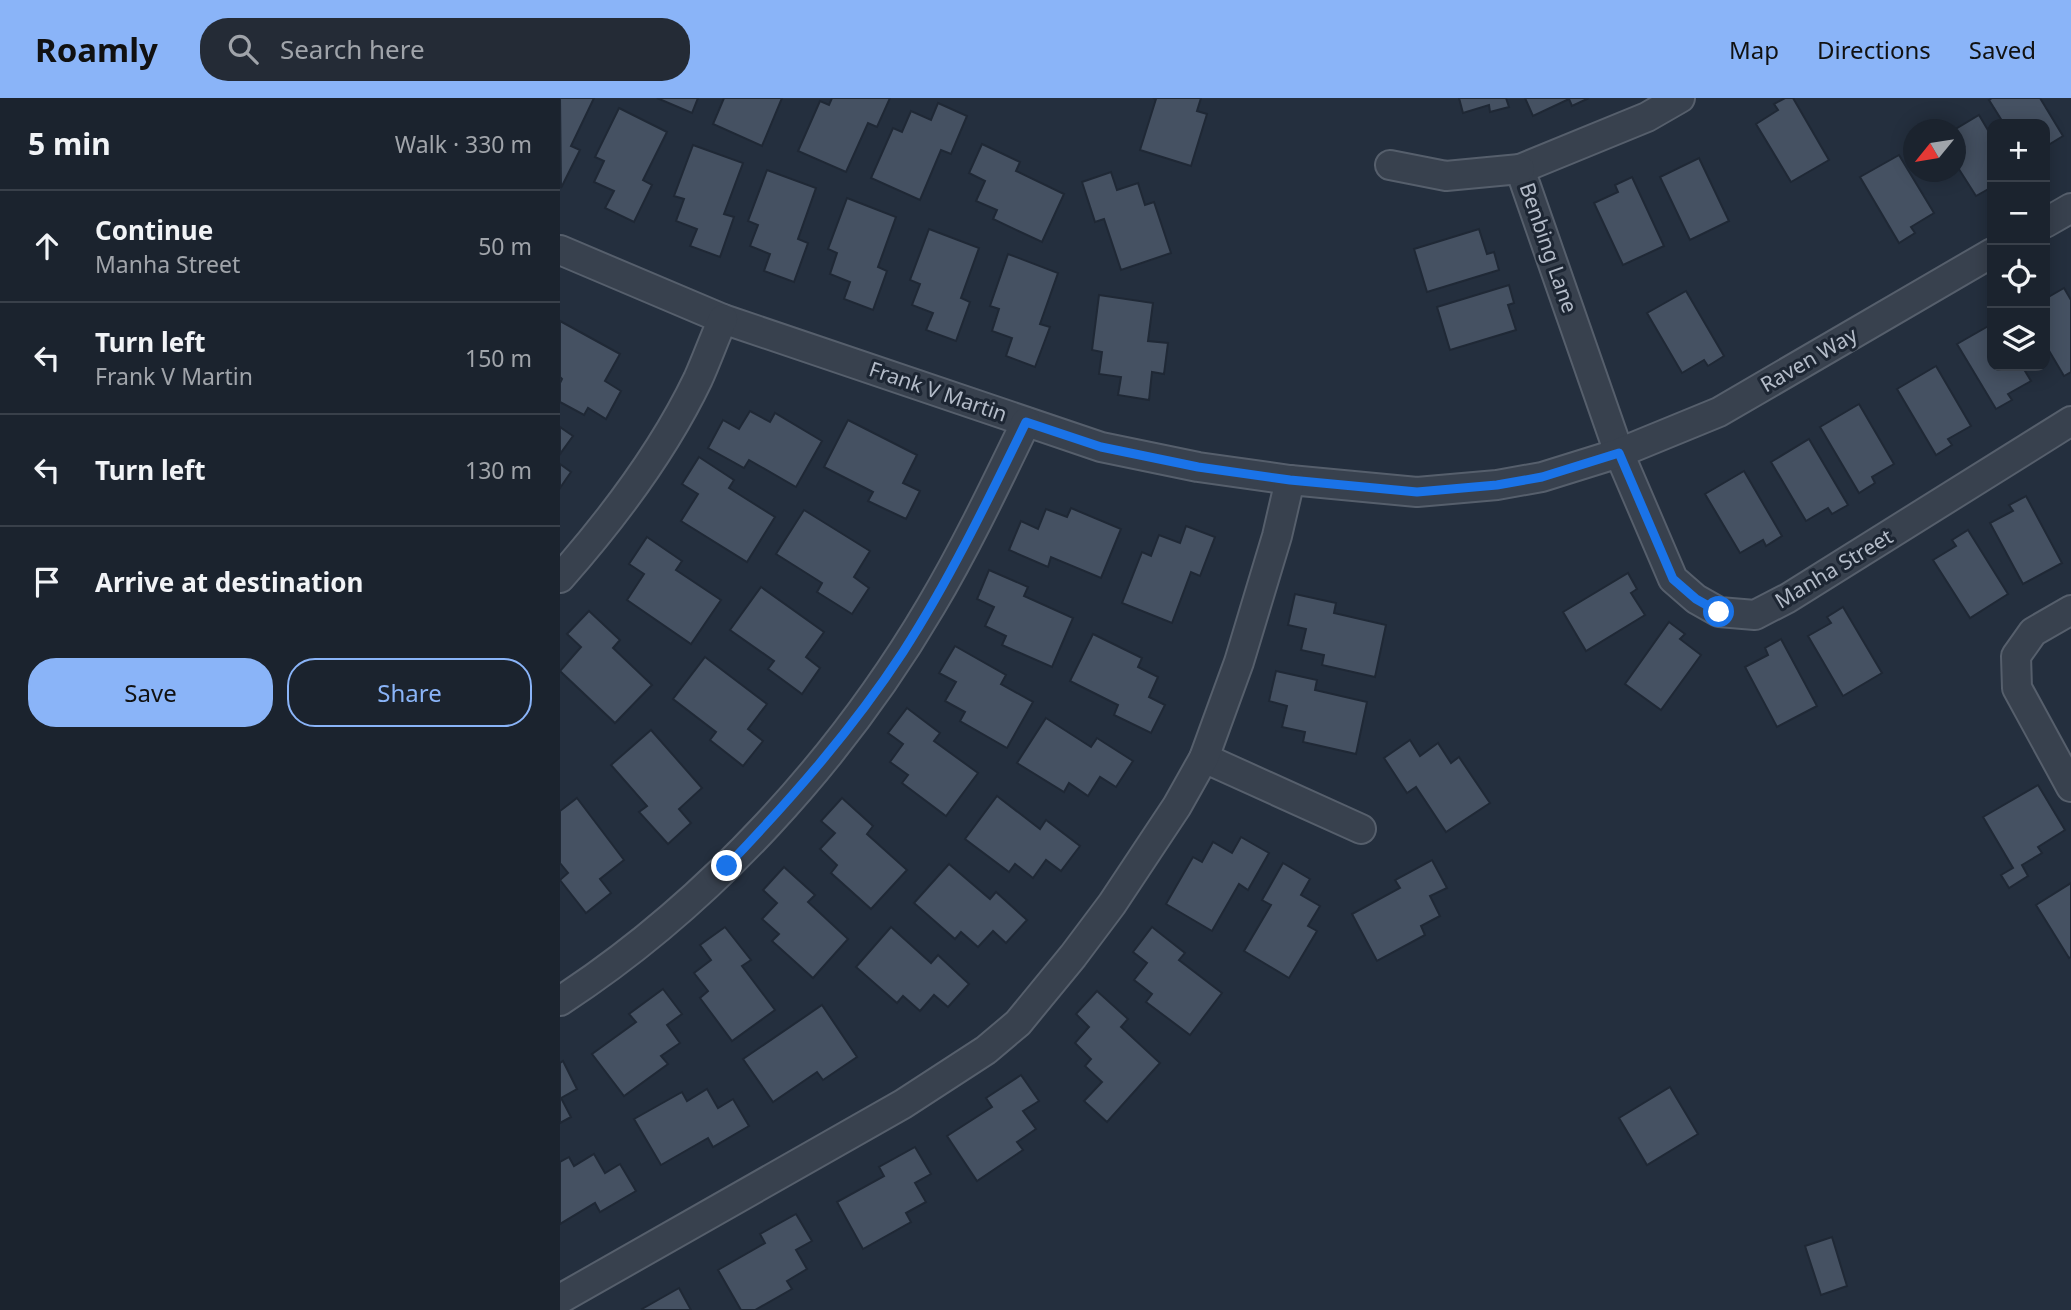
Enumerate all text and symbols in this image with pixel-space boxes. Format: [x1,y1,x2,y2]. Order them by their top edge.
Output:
search box [200,18,690,81]
text: Roamly [35,27,158,72]
icon: search [224,30,262,68]
text: Search here [280,31,425,67]
text: Map [1729,33,1779,66]
text: Directions [1817,33,1931,66]
text: Saved [1969,33,2036,66]
north arrow [1903,119,1966,182]
map controls [1987,119,2050,371]
button: + [1987,119,2050,182]
text: 5 min [28,123,111,164]
text: Walk · 330 m [395,128,532,160]
street label: Benbing Lane [1514,179,1584,316]
button: − [1987,182,2050,245]
text: Continue [95,212,213,248]
icon: ahead [28,227,66,265]
text: 50 m [478,230,532,262]
button: locate [1987,245,2050,308]
text: Manha Street [95,248,240,280]
button: layers [1987,308,2050,371]
street label: Raven Way [1755,320,1862,398]
text: Turn left [95,324,206,360]
icon: left [28,339,66,377]
text: 150 m [465,342,532,374]
street label: Frank V Martin [866,354,1011,428]
text: Frank V Martin [95,360,253,392]
icon: left [28,451,66,489]
text: Turn left [95,452,206,488]
text: 130 m [465,454,532,486]
street label: Manha Street [1769,522,1898,614]
icon: arrive [28,563,66,601]
text: Arrive at destination [95,564,364,600]
route start [1703,596,1734,627]
button: Save [28,658,273,727]
button: Share [287,658,532,727]
route end [711,850,742,881]

